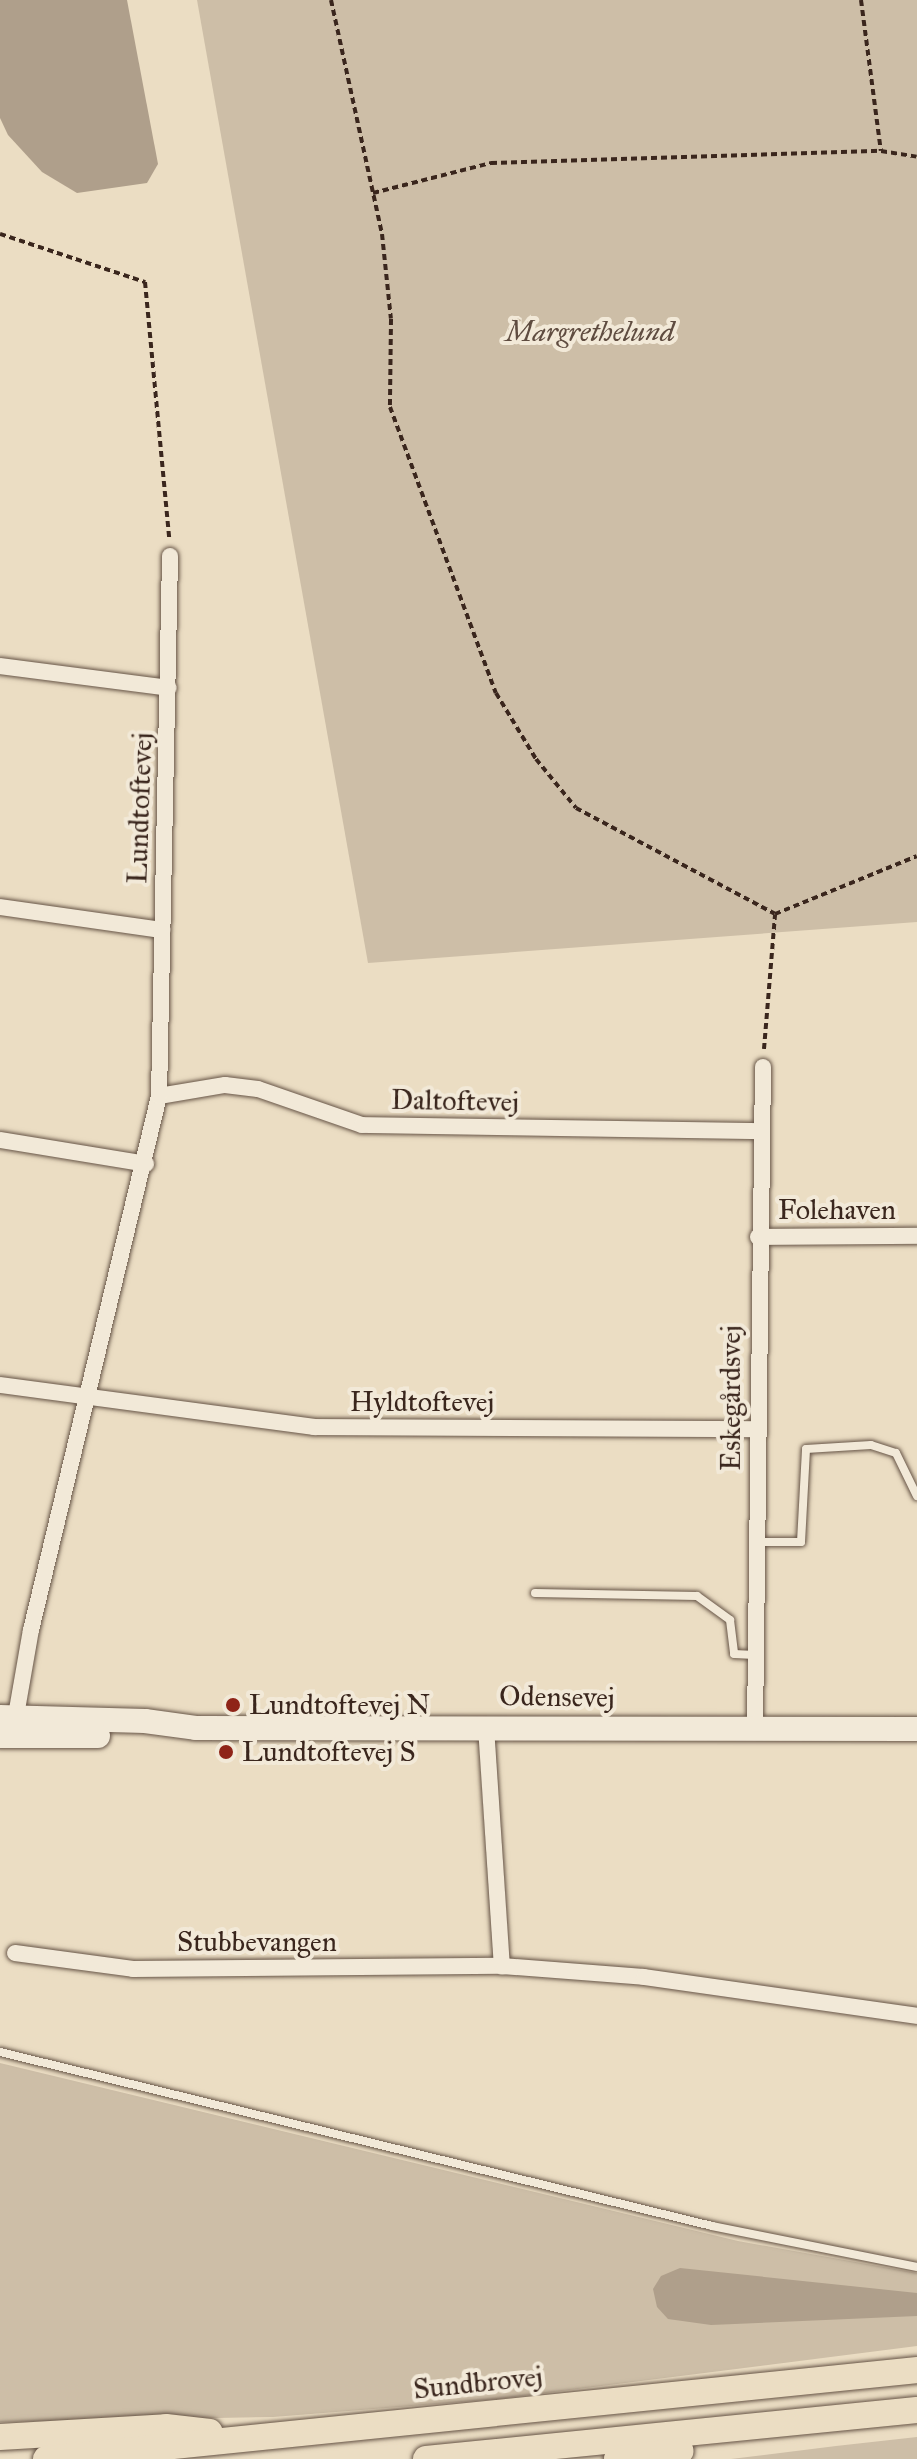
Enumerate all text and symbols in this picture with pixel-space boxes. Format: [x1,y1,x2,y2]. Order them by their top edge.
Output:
park label: Margrethelund [505,315,675,349]
street label: Lundtoftevej [121,732,159,884]
street label: Daltoftevej [391,1083,519,1119]
street label: Folehaven [778,1193,896,1227]
street label: Eskegårdsvej [714,1325,748,1471]
street label: Hyldtoftevej [350,1385,494,1419]
street label: Odensevej [499,1679,615,1715]
place label: Lundtoftevej N [249,1688,430,1722]
marker: Lundtoftevej N [224,1696,242,1714]
place label: Lundtoftevej S [242,1735,415,1769]
marker: Lundtoftevej S [217,1743,235,1761]
street label: Stubbevangen [177,1925,337,1959]
street label: Sundbrovej [412,2360,544,2406]

